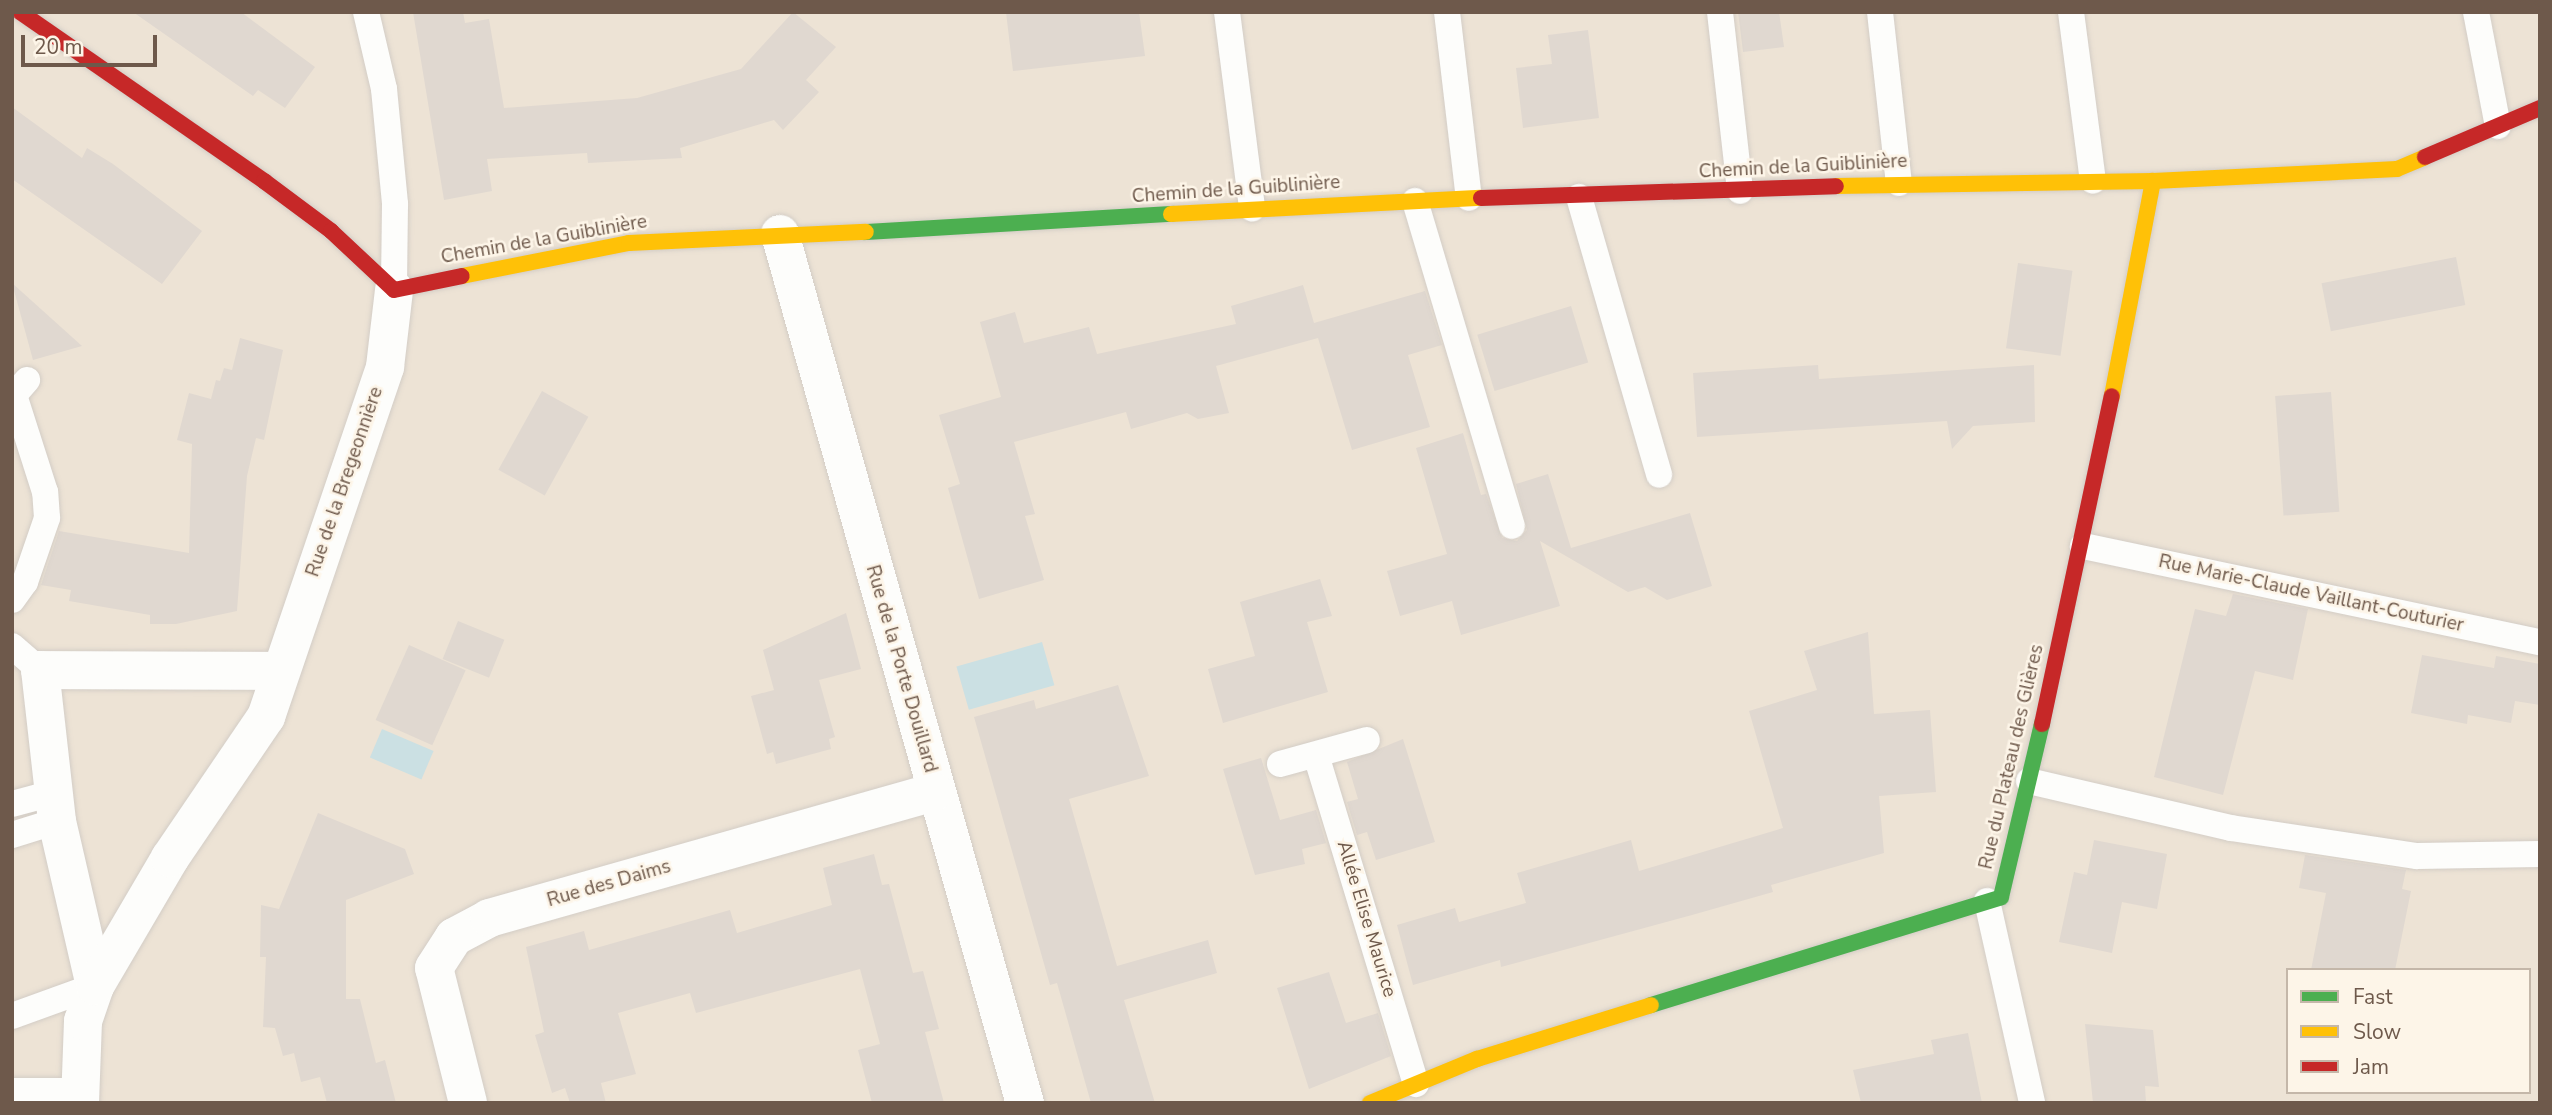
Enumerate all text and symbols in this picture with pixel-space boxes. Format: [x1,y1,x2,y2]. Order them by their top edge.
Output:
scale bar [24,21,161,65]
text: 20 m [34,33,83,61]
street label: Chemin de la Guiblinière [1698,150,1908,184]
street label: Chemin de la Guiblinière [1131,171,1341,209]
street label: Chemin de la Guiblinière [439,211,649,269]
street label: Rue de la Bregeonnière [302,384,388,580]
street label: Rue Marie-Claude Vaillant-Couturier [2156,550,2466,638]
street label: Rue de la Porte Douillard [860,563,942,775]
street label: Rue du Plateau des Glières [1975,642,2049,872]
street label: Allée Elise Maurice [1331,838,1401,1000]
street label: Rue des Daims [545,855,673,913]
legend [2286,968,2531,1094]
text: Fast [2353,983,2393,1011]
text: Slow [2353,1018,2401,1046]
text: Jam [2353,1053,2389,1081]

